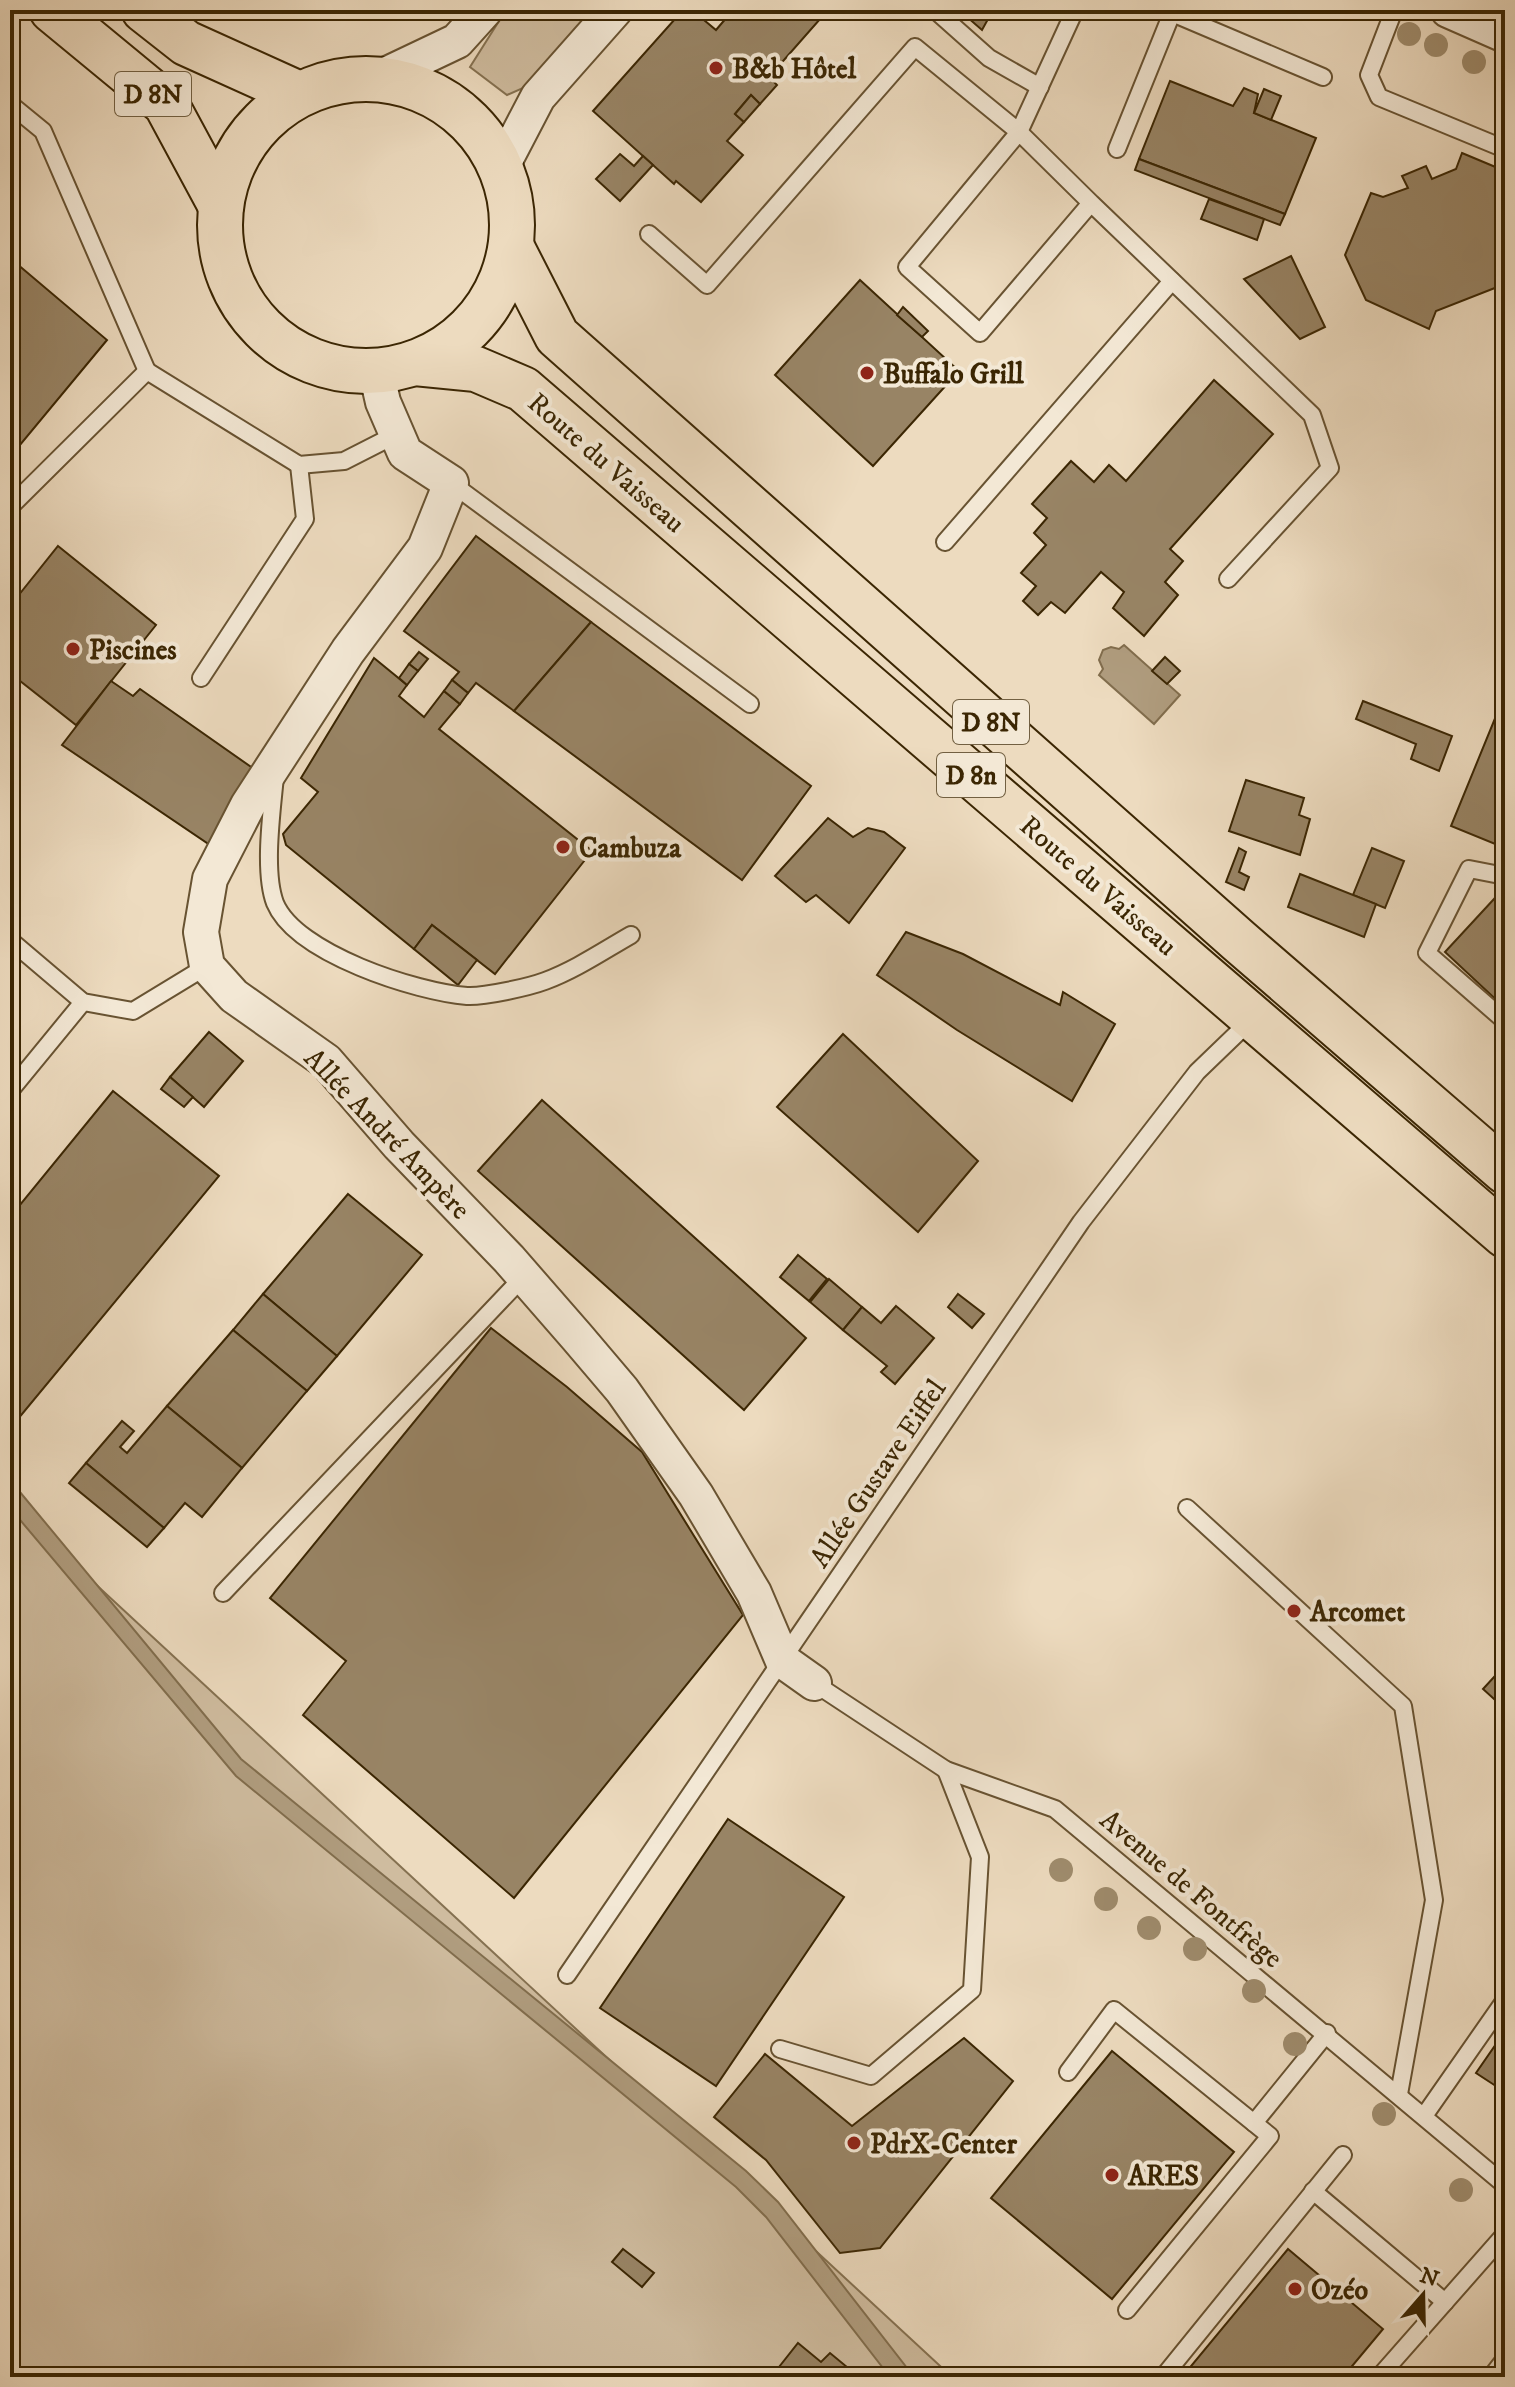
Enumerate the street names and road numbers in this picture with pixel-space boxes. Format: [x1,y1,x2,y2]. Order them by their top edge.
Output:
road number: D 8N [115,72,191,116]
street label: Route du Vaisseau [520,385,692,541]
road number: D 8N [953,700,1029,744]
road number: D 8n [937,753,1005,797]
street label: Route du Vaisseau [1012,808,1184,964]
street label: Allée André Ampère [296,1041,478,1227]
street label: Allée Gustave Eiffel [802,1373,954,1575]
street label: Avenue de Fontfrège [1093,1803,1290,1976]

